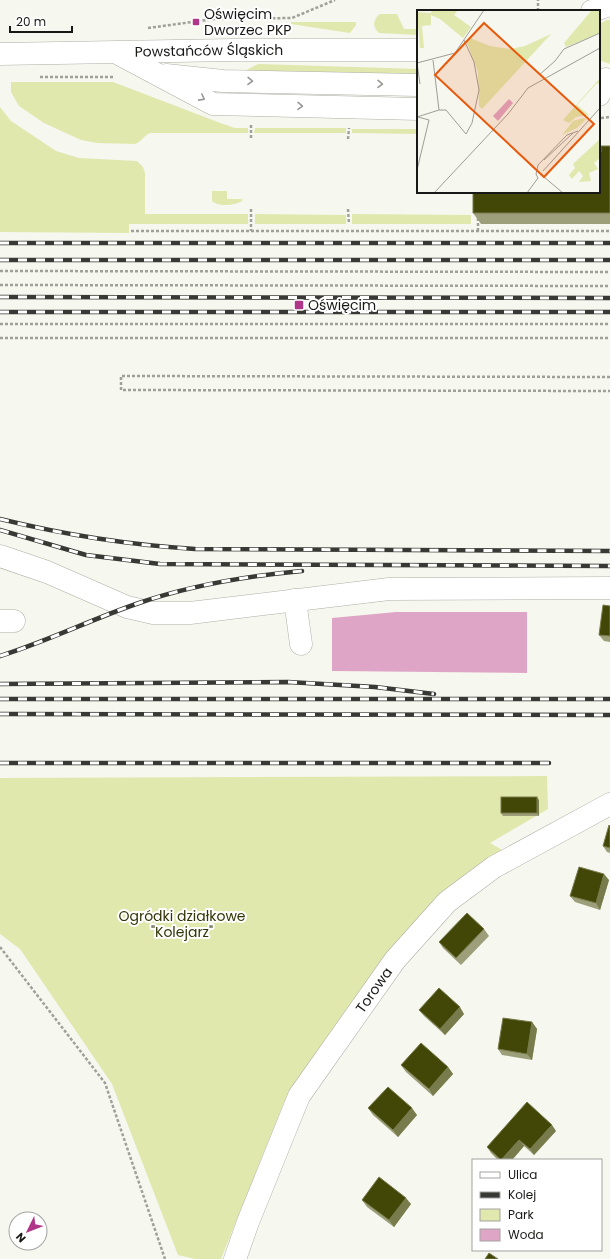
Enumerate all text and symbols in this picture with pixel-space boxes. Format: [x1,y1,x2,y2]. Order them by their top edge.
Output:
place label: Oświęcim Dworzec PKP [204,4,291,40]
scale bar [10,8,72,34]
inset map [417,10,600,193]
text: 20 m [16,13,46,30]
marker: Oświęcim Dworzec PKP [191,17,201,27]
street label: Powstańców Śląskich [134,40,283,62]
one-way arrow [247,77,253,86]
one-way arrow [377,80,383,88]
one-way arrow [198,94,205,101]
one-way arrow [297,102,303,110]
place label: Oświęcim [308,295,376,315]
marker: Oświęcim [293,299,305,311]
park label: Ogródki działkowe "Kolejarz" [118,906,246,942]
street label: Torowa [351,963,397,1017]
legend [472,1159,602,1251]
text: Ulica [508,1166,537,1183]
text: Kolej [508,1186,536,1203]
text: Park [508,1206,535,1223]
north arrow [8,1211,48,1251]
text: Woda [508,1226,544,1243]
text: N [12,1229,29,1246]

